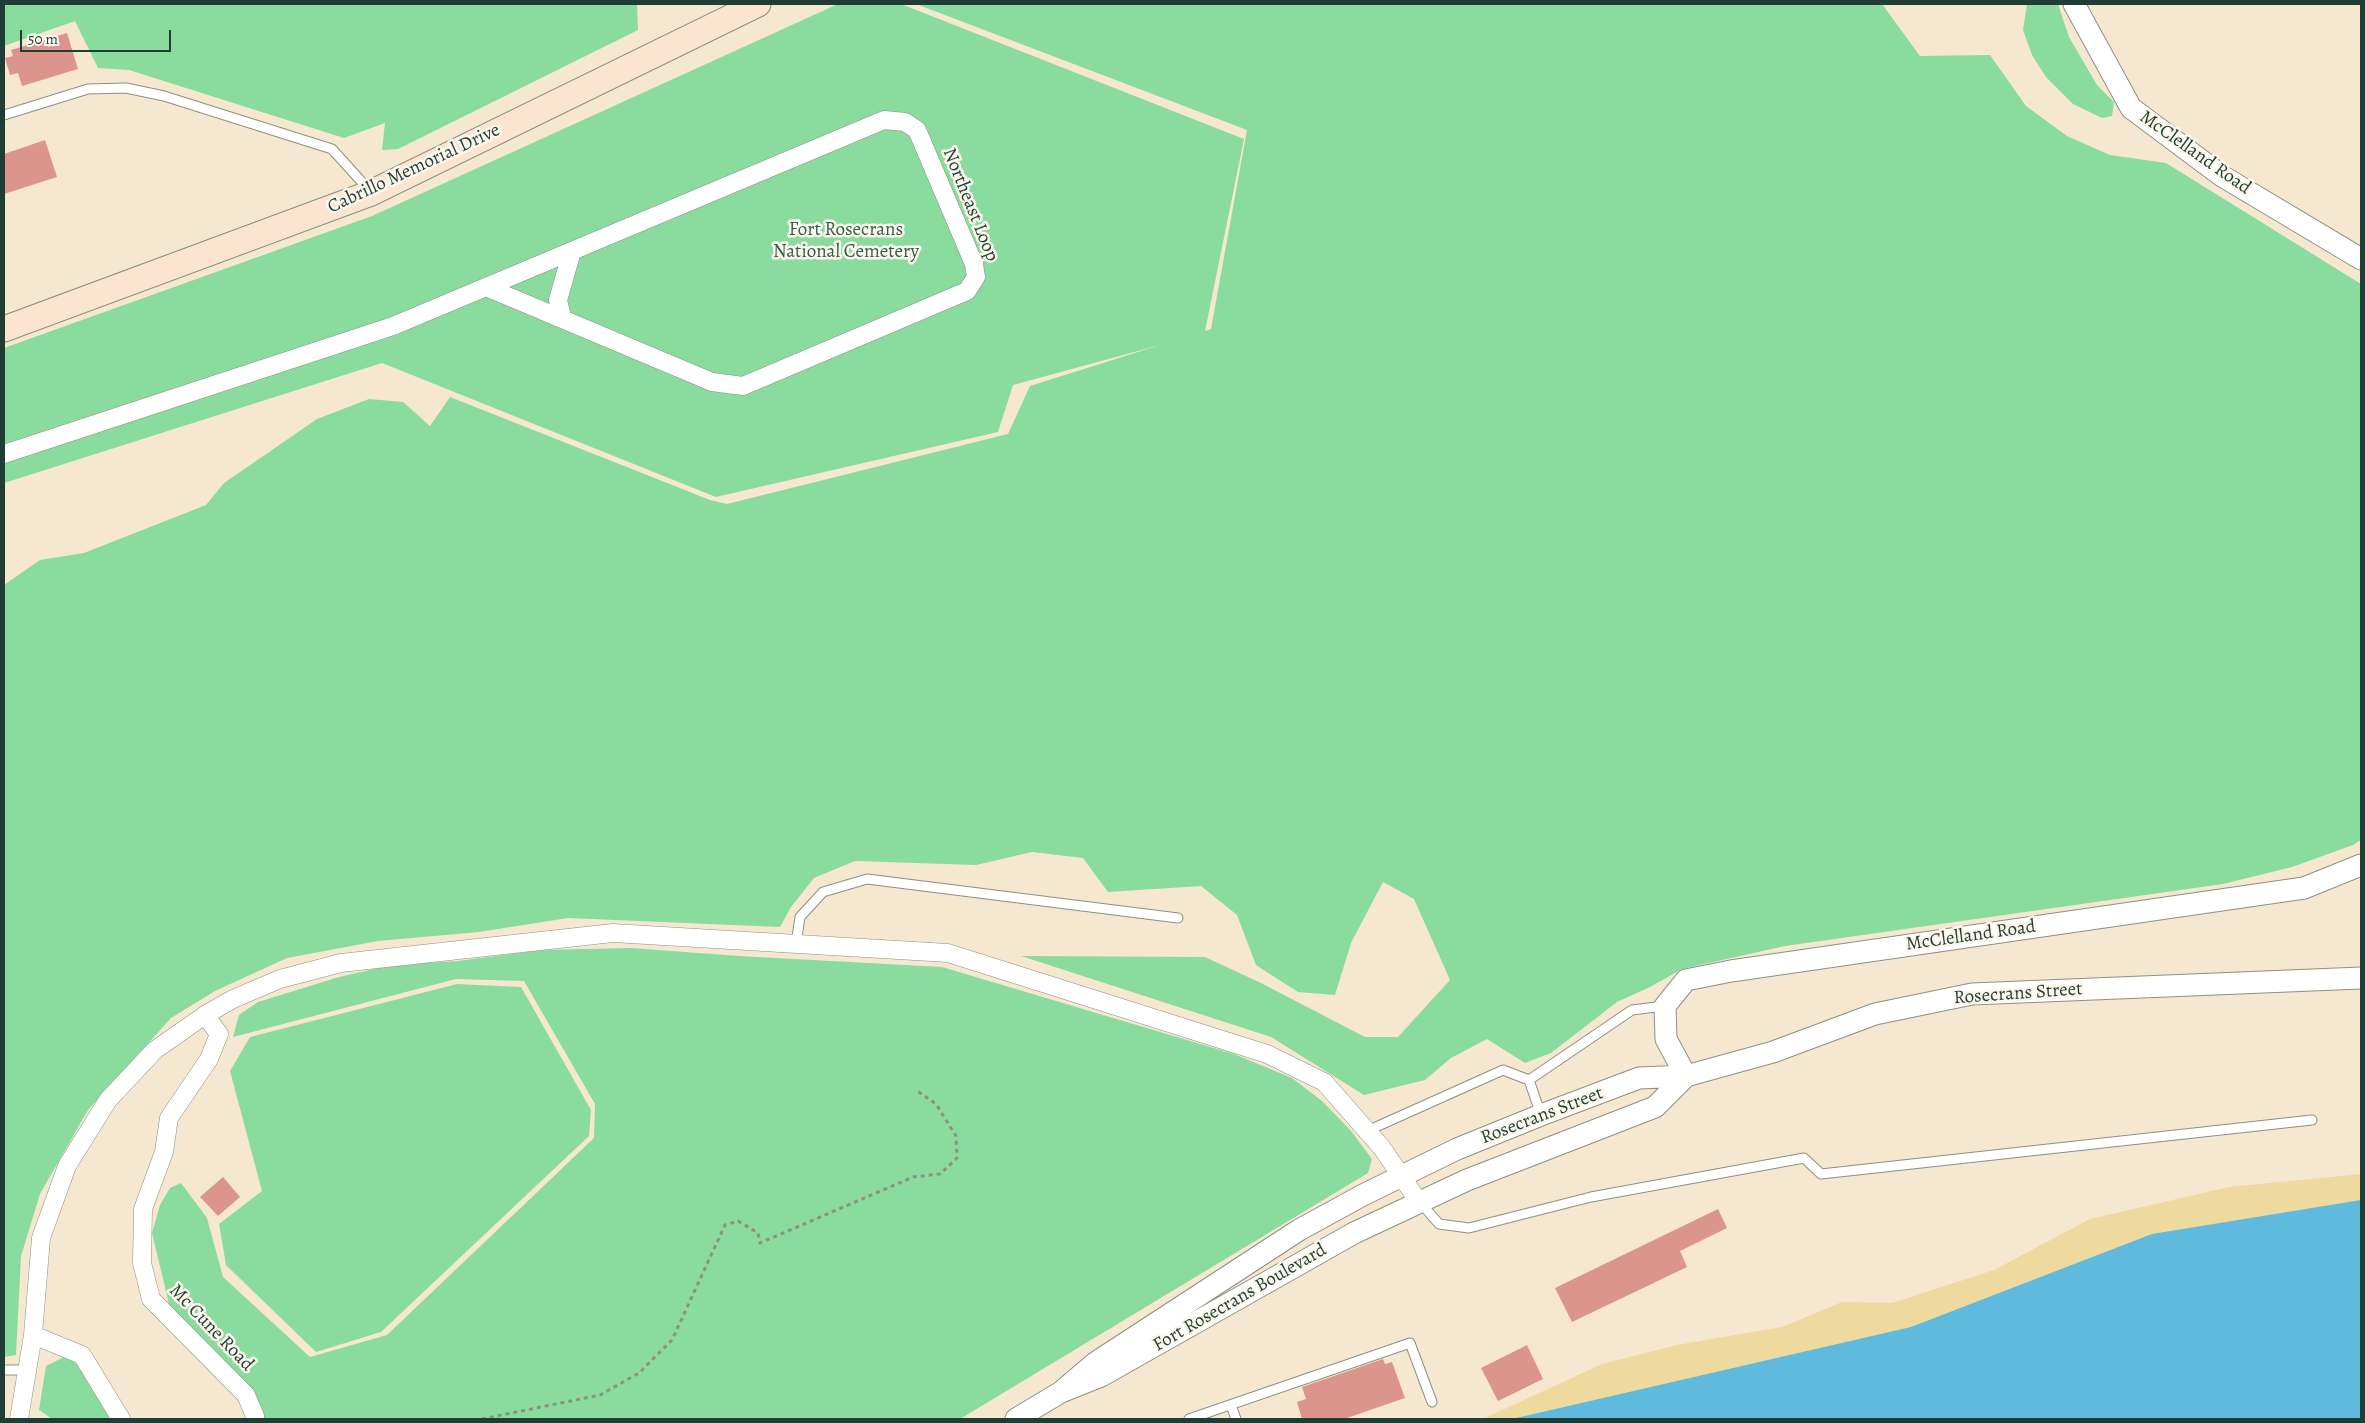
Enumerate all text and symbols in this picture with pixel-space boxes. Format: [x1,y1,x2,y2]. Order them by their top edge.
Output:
scale bar [22,20,174,52]
text: 50 m [28,29,58,49]
street label: McClelland Road [2135,106,2255,200]
street label: Cabrillo Memorial Drive [324,119,504,219]
street label: Northeast Loop [937,145,1003,265]
park label: Fort Rosecrans National Cemetery [773,219,919,263]
street label: McClelland Road [1905,916,2037,956]
street label: Rosecrans Street [1953,978,2083,1010]
street label: Rosecrans Street [1478,1082,1606,1150]
street label: Fort Rosecrans Boulevard [1149,1239,1331,1357]
street label: Mc Cune Road [164,1280,258,1376]

